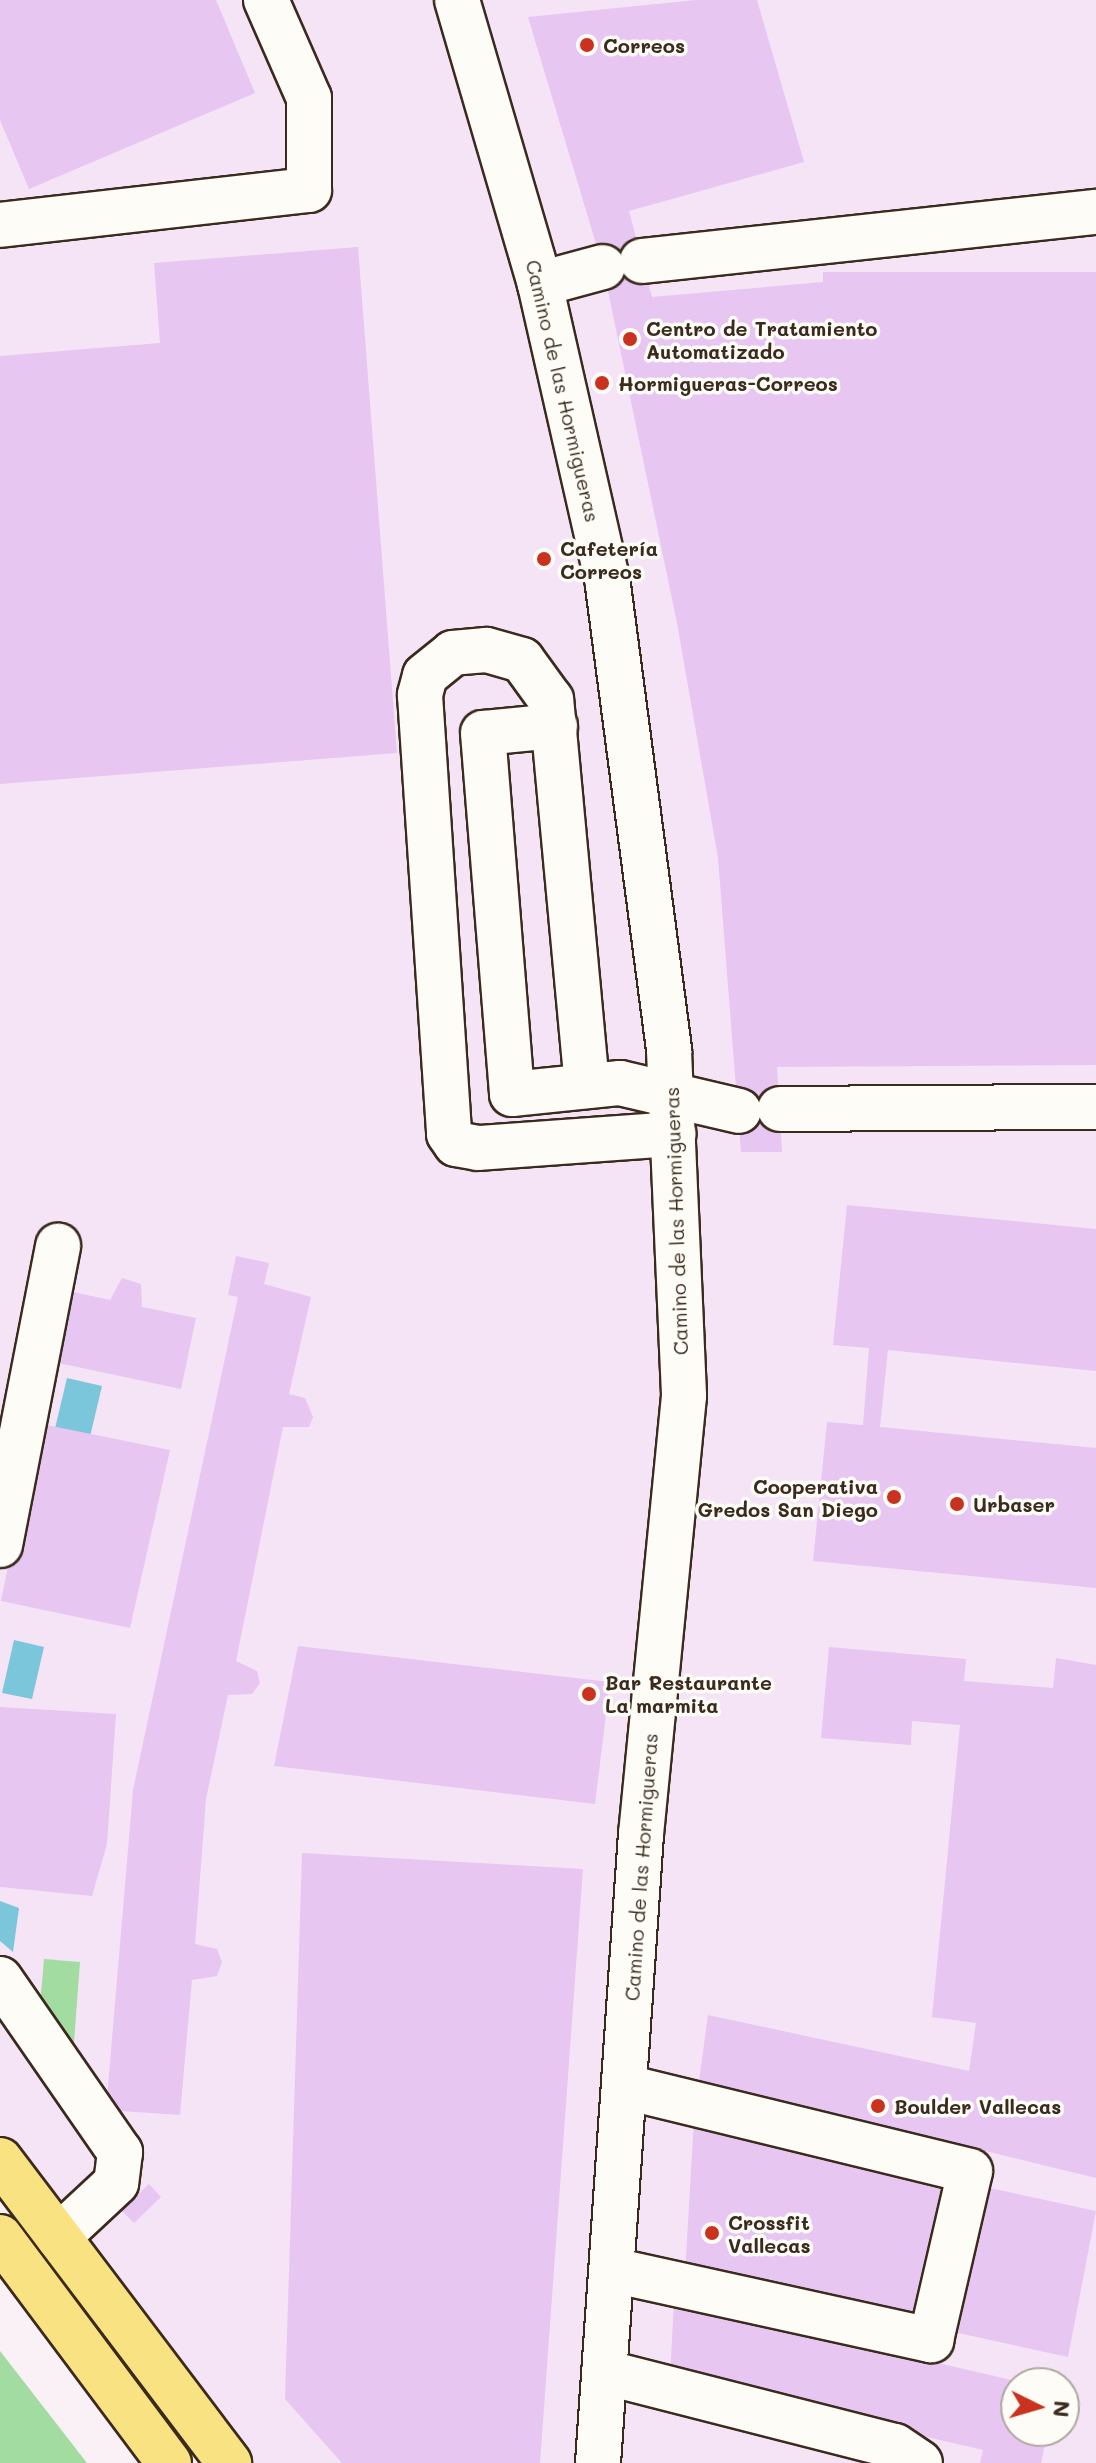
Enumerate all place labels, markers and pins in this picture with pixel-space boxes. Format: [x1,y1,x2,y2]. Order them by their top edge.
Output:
place label: Correos [603,33,685,57]
marker: Correos [578,36,596,54]
place label: Centro de Tratamiento Automatizado [646,316,877,363]
marker: Centro de Tratamiento Automatizado [621,330,639,348]
place label: Hormigueras-Correos [618,371,838,395]
marker: Hormigueras-Correos [593,374,611,392]
place label: Cafetería Correos [560,536,658,583]
marker: Cafetería Correos [535,550,553,568]
place label: Cooperativa Gredos San Diego [698,1474,878,1521]
marker: Cooperativa Gredos San Diego [885,1488,903,1506]
place label: Urbaser [973,1492,1055,1516]
marker: Urbaser [948,1495,966,1513]
place label: Bar Restaurante La marmita [605,1670,772,1717]
marker: Bar Restaurante La marmita [580,1685,598,1703]
place label: Boulder Vallecas [894,2094,1061,2118]
marker: Boulder Vallecas [869,2097,887,2115]
place label: Crossfit Vallecas [728,2210,811,2257]
marker: Crossfit Vallecas [703,2224,721,2242]

